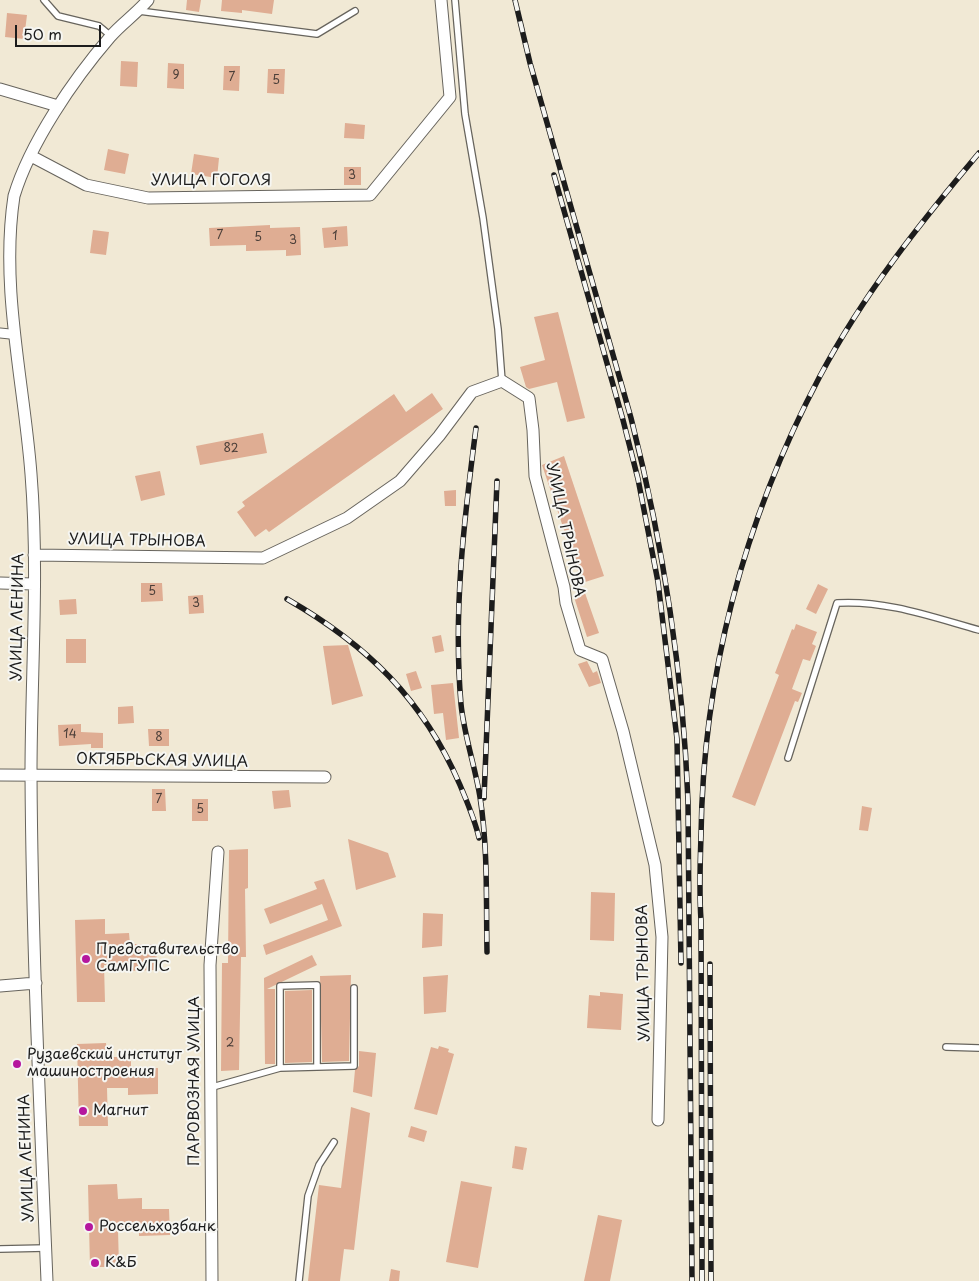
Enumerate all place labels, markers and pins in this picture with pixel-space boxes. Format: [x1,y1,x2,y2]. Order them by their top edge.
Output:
place label: Представительство СамГУПС [96,941,239,976]
marker: Представительство СамГУПС [80,953,92,965]
place label: Рузаевский институт машиностроения [27,1046,182,1081]
marker: Рузаевский институт машиностроения [11,1058,23,1070]
place label: Магнит [93,1102,148,1120]
marker: Магнит [77,1105,89,1117]
place label: Россельхозбанк [99,1218,216,1236]
marker: Россельхозбанк [83,1221,95,1233]
place label: К&Б [105,1254,136,1272]
marker: К&Б [89,1257,101,1269]

